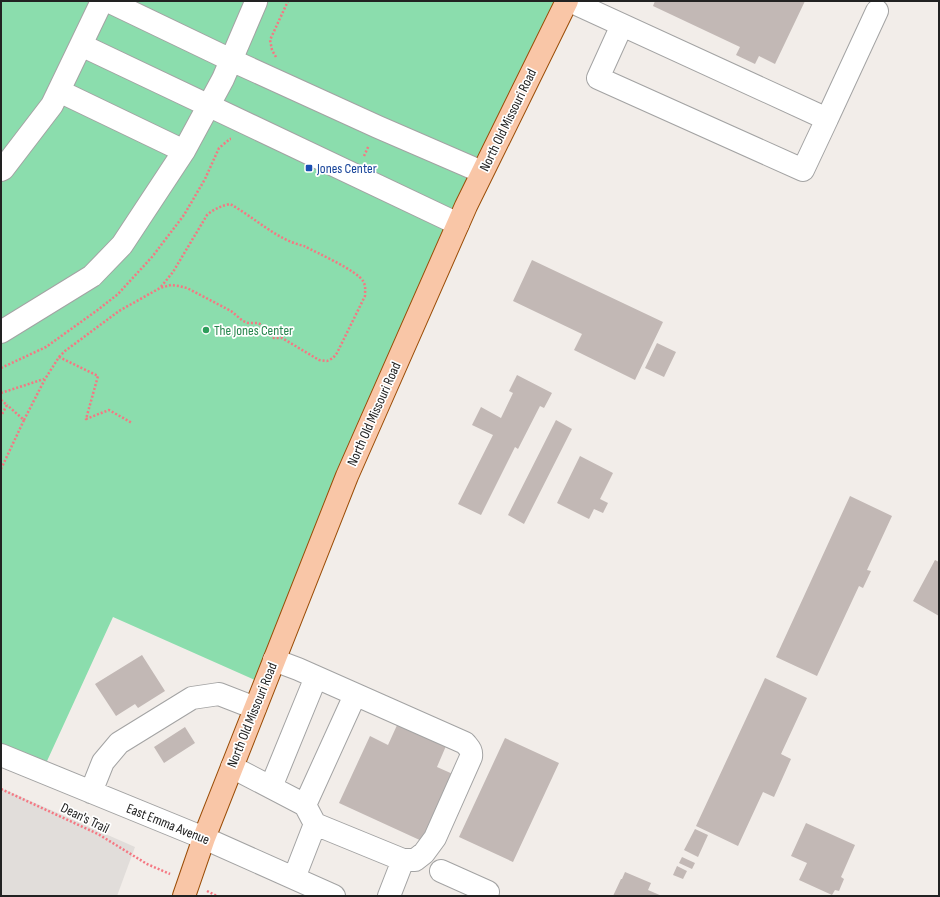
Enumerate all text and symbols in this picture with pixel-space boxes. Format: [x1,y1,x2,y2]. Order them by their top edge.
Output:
street label: North Old Missouri Road [476,66,540,174]
place label: Jones Center [316,160,377,177]
marker: Jones Center [304,163,314,173]
place label: The Jones Center [214,322,293,339]
marker: The Jones Center [201,325,211,335]
street label: North Old Missouri Road [343,359,405,469]
street label: North Old Missouri Road [223,660,281,770]
street label: Dean's Trail [58,799,112,837]
street label: East Emma Avenue [124,800,212,848]

